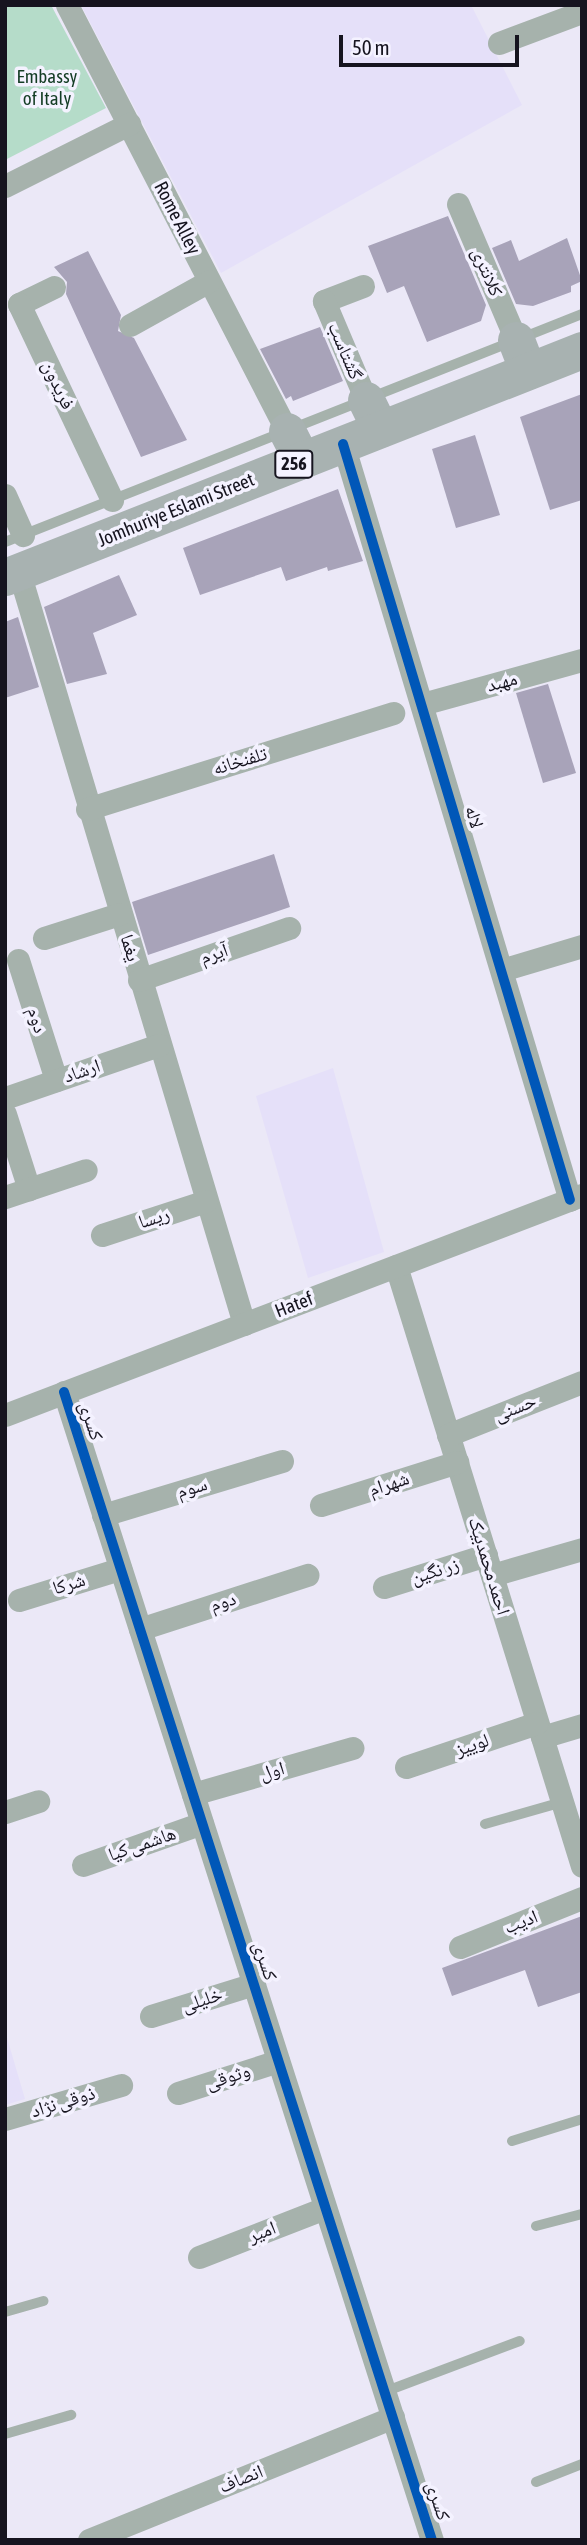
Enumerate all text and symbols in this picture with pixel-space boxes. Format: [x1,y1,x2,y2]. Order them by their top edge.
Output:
scale bar [342,21,522,65]
text: 50 m [352,35,390,59]
park label: Embassy of Italy [17,66,77,110]
street label: Rome Alley [149,178,205,258]
street label: کلانتری [467,244,507,300]
street label: گشتاسب [323,319,367,383]
street label: فریدون [37,357,79,413]
road number: 256 [273,450,315,478]
street label: Jomhuriye Eslami Street [94,468,258,552]
street label: مهبد [484,667,520,697]
street label: تلفنخانه [210,742,270,780]
street label: لاله [460,803,488,831]
street label: یغما [115,932,145,964]
street label: آیرم [197,939,231,969]
street label: دوم [22,1004,52,1036]
street label: ارشاد [61,1054,103,1088]
street label: ریسا [136,1202,172,1234]
street label: Hatef [272,1287,316,1323]
street label: حسنی [491,1389,539,1427]
street label: کسری [74,1399,108,1443]
street label: شهرام [366,1467,412,1501]
street label: سوم [174,1473,210,1503]
street label: احمد محمدبیک [463,1514,515,1618]
street label: زر نگین [408,1553,462,1589]
street label: شرکا [50,1568,88,1600]
street label: دوم [207,1587,239,1617]
street label: لوییز [452,1729,492,1761]
street label: اول [257,1757,287,1785]
street label: هاشمی کیا [105,1822,179,1866]
street label: ادیب [501,1905,541,1939]
street label: کسری [248,1939,282,1983]
street label: خلیلی [179,1983,225,2017]
street label: وثوقی [203,2059,253,2095]
street label: ذوقی نژاد [28,2081,98,2123]
street label: امیر [245,2216,279,2248]
street label: انصاف [216,2460,266,2498]
street label: کسری [421,2479,455,2523]

